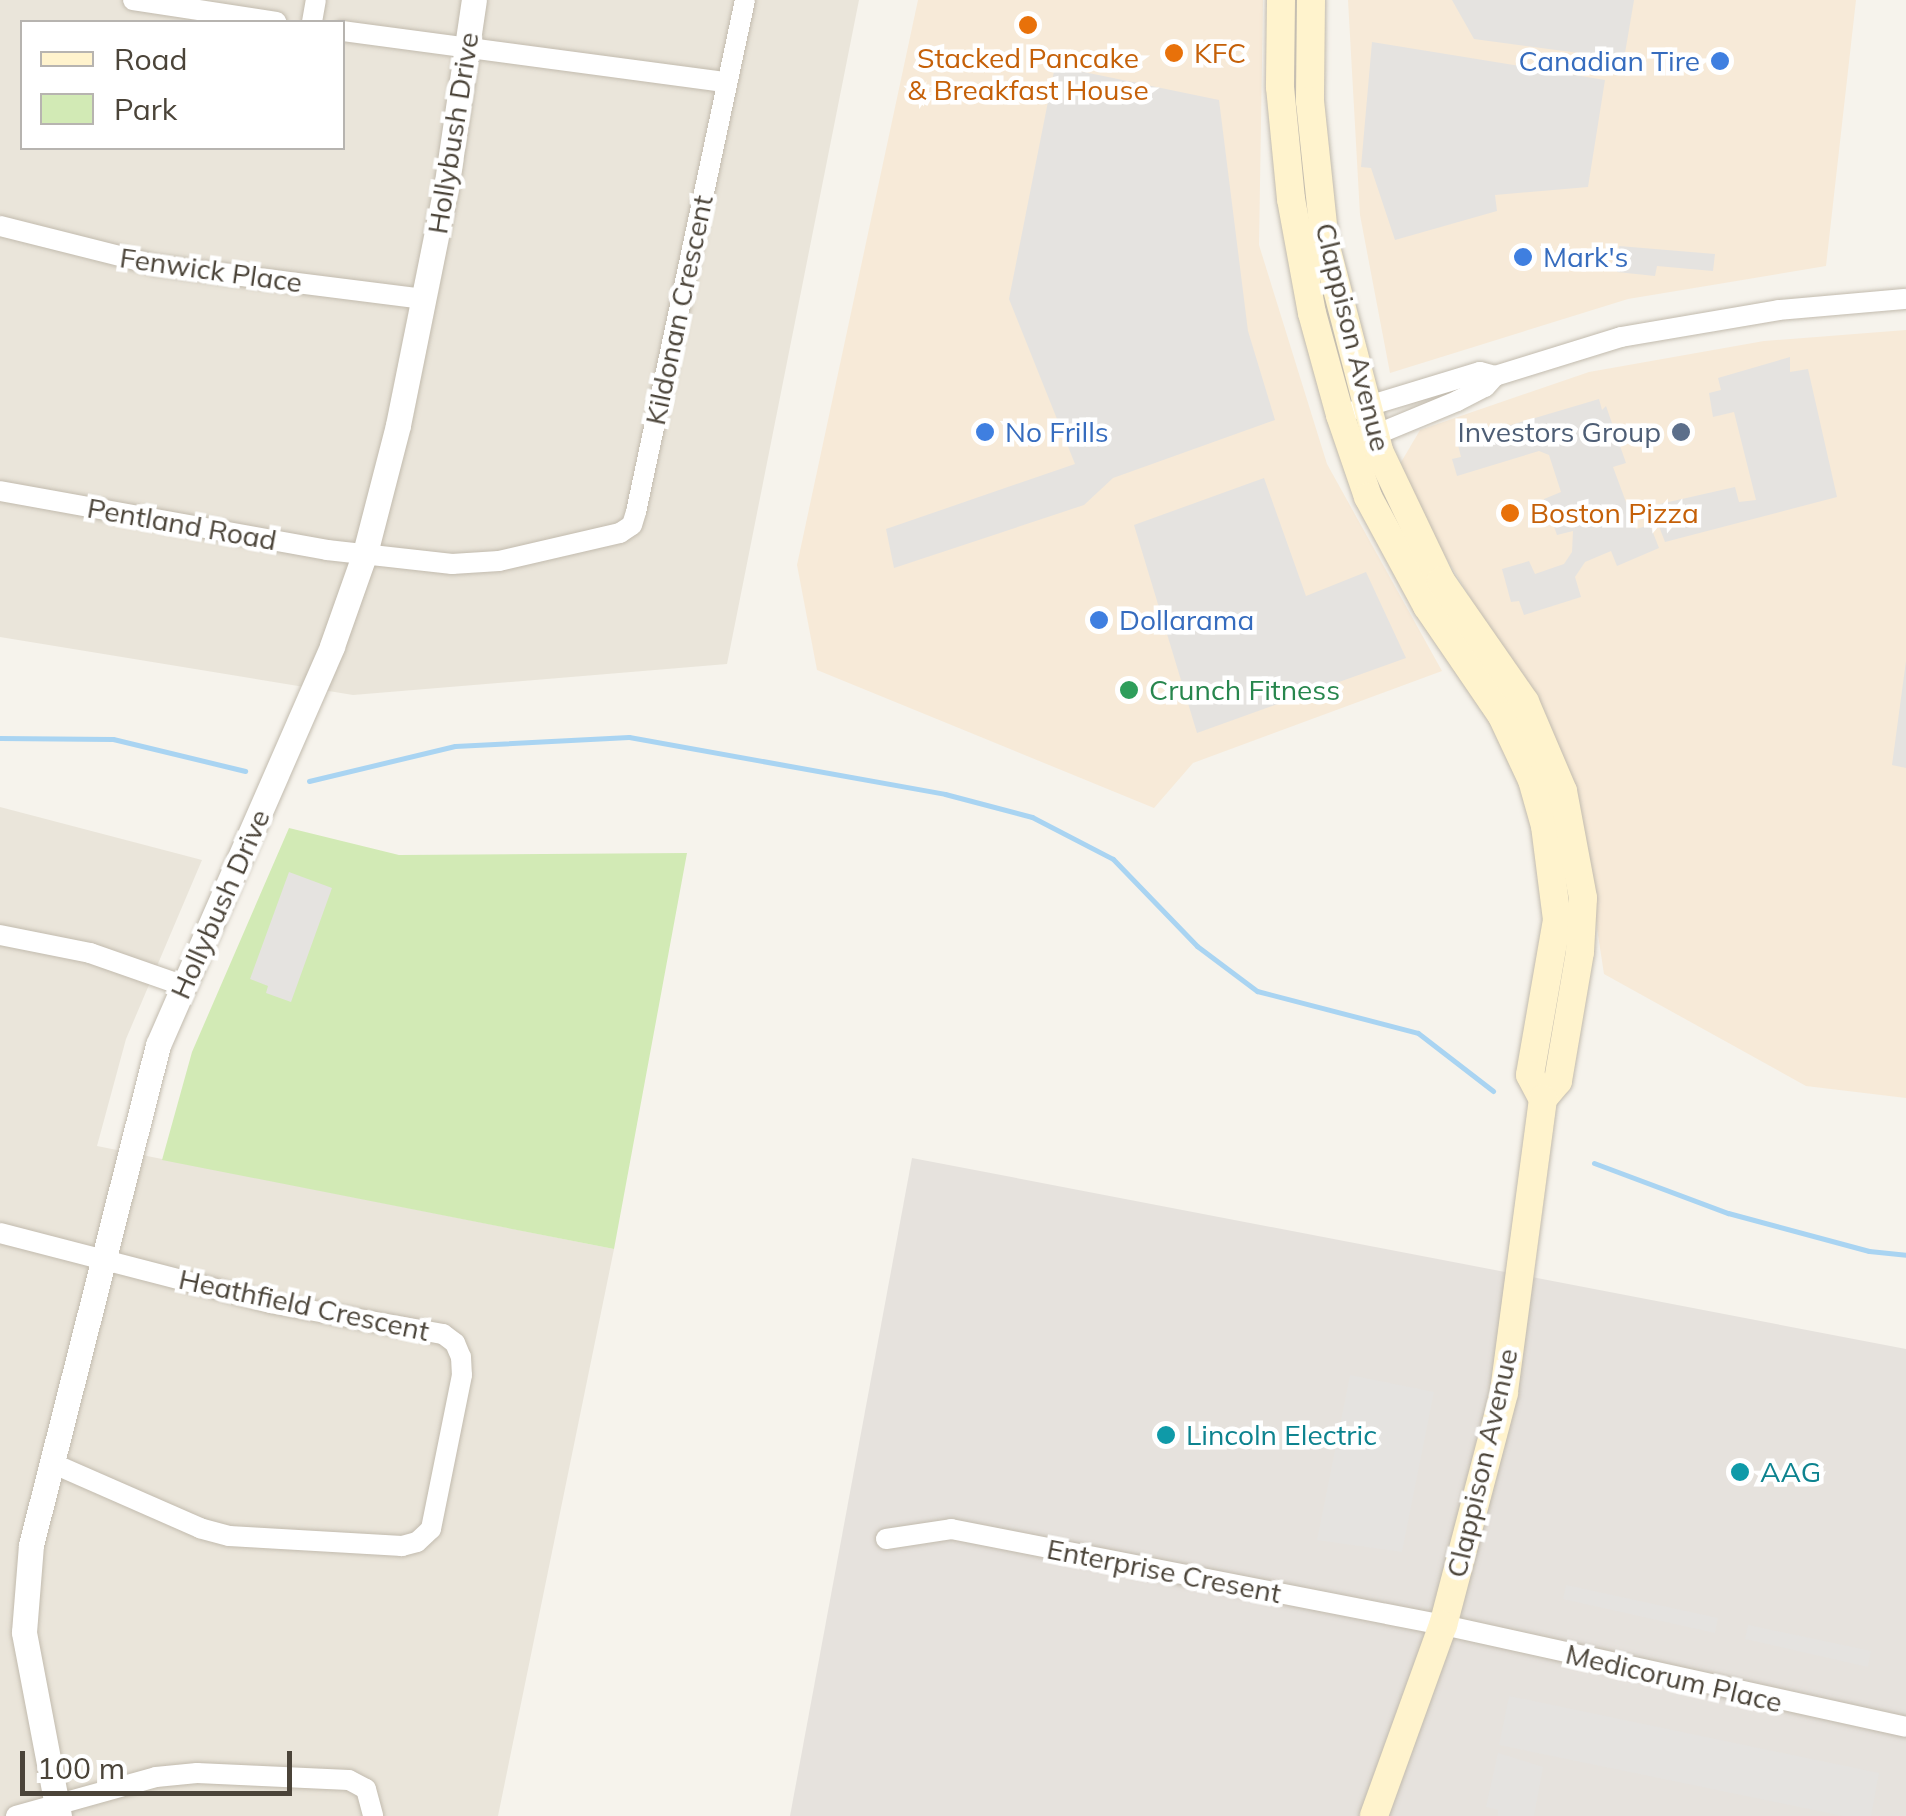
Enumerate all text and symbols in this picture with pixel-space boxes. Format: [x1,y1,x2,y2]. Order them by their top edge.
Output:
marker: Stacked Pancake & Breakfast House [1017,14,1039,36]
legend [20,20,345,150]
street label: Hollybush Drive [420,30,486,236]
place label: KFC [1194,36,1246,70]
text: Road [114,40,188,78]
place label: Stacked Pancake & Breakfast House [907,41,1149,107]
marker: KFC [1163,42,1185,64]
place label: Canadian Tire [1519,44,1700,78]
marker: Canadian Tire [1709,50,1731,72]
text: Park [114,90,177,128]
street label: Kildonan Crescent [638,192,720,428]
street label: Clappison Avenue [1308,219,1398,455]
place label: Mark's [1543,240,1628,274]
street label: Fenwick Place [118,241,304,299]
marker: Mark's [1512,246,1534,268]
place label: No Frills [1005,415,1109,449]
place label: Investors Group [1458,415,1661,449]
marker: No Frills [974,421,996,443]
marker: Investors Group [1670,421,1692,443]
street label: Pentland Road [85,491,279,557]
place label: Boston Pizza [1530,496,1699,530]
marker: Boston Pizza [1499,502,1521,524]
place label: Dollarama [1119,603,1254,637]
marker: Dollarama [1088,609,1110,631]
place label: Crunch Fitness [1149,673,1340,707]
marker: Crunch Fitness [1118,679,1140,701]
street label: Hollybush Drive [163,804,277,1004]
street label: Heathfield Crescent [176,1262,432,1348]
street label: Clappison Avenue [1439,1345,1525,1581]
place label: Lincoln Electric [1186,1418,1377,1452]
marker: Lincoln Electric [1155,1424,1177,1446]
place label: AAG [1760,1455,1821,1489]
marker: AAG [1729,1461,1751,1483]
street label: Enterprise Cresent [1044,1532,1284,1610]
street label: Medicorum Place [1563,1637,1785,1719]
scale bar [25,1731,298,1793]
text: 100 m [37,1749,125,1787]

